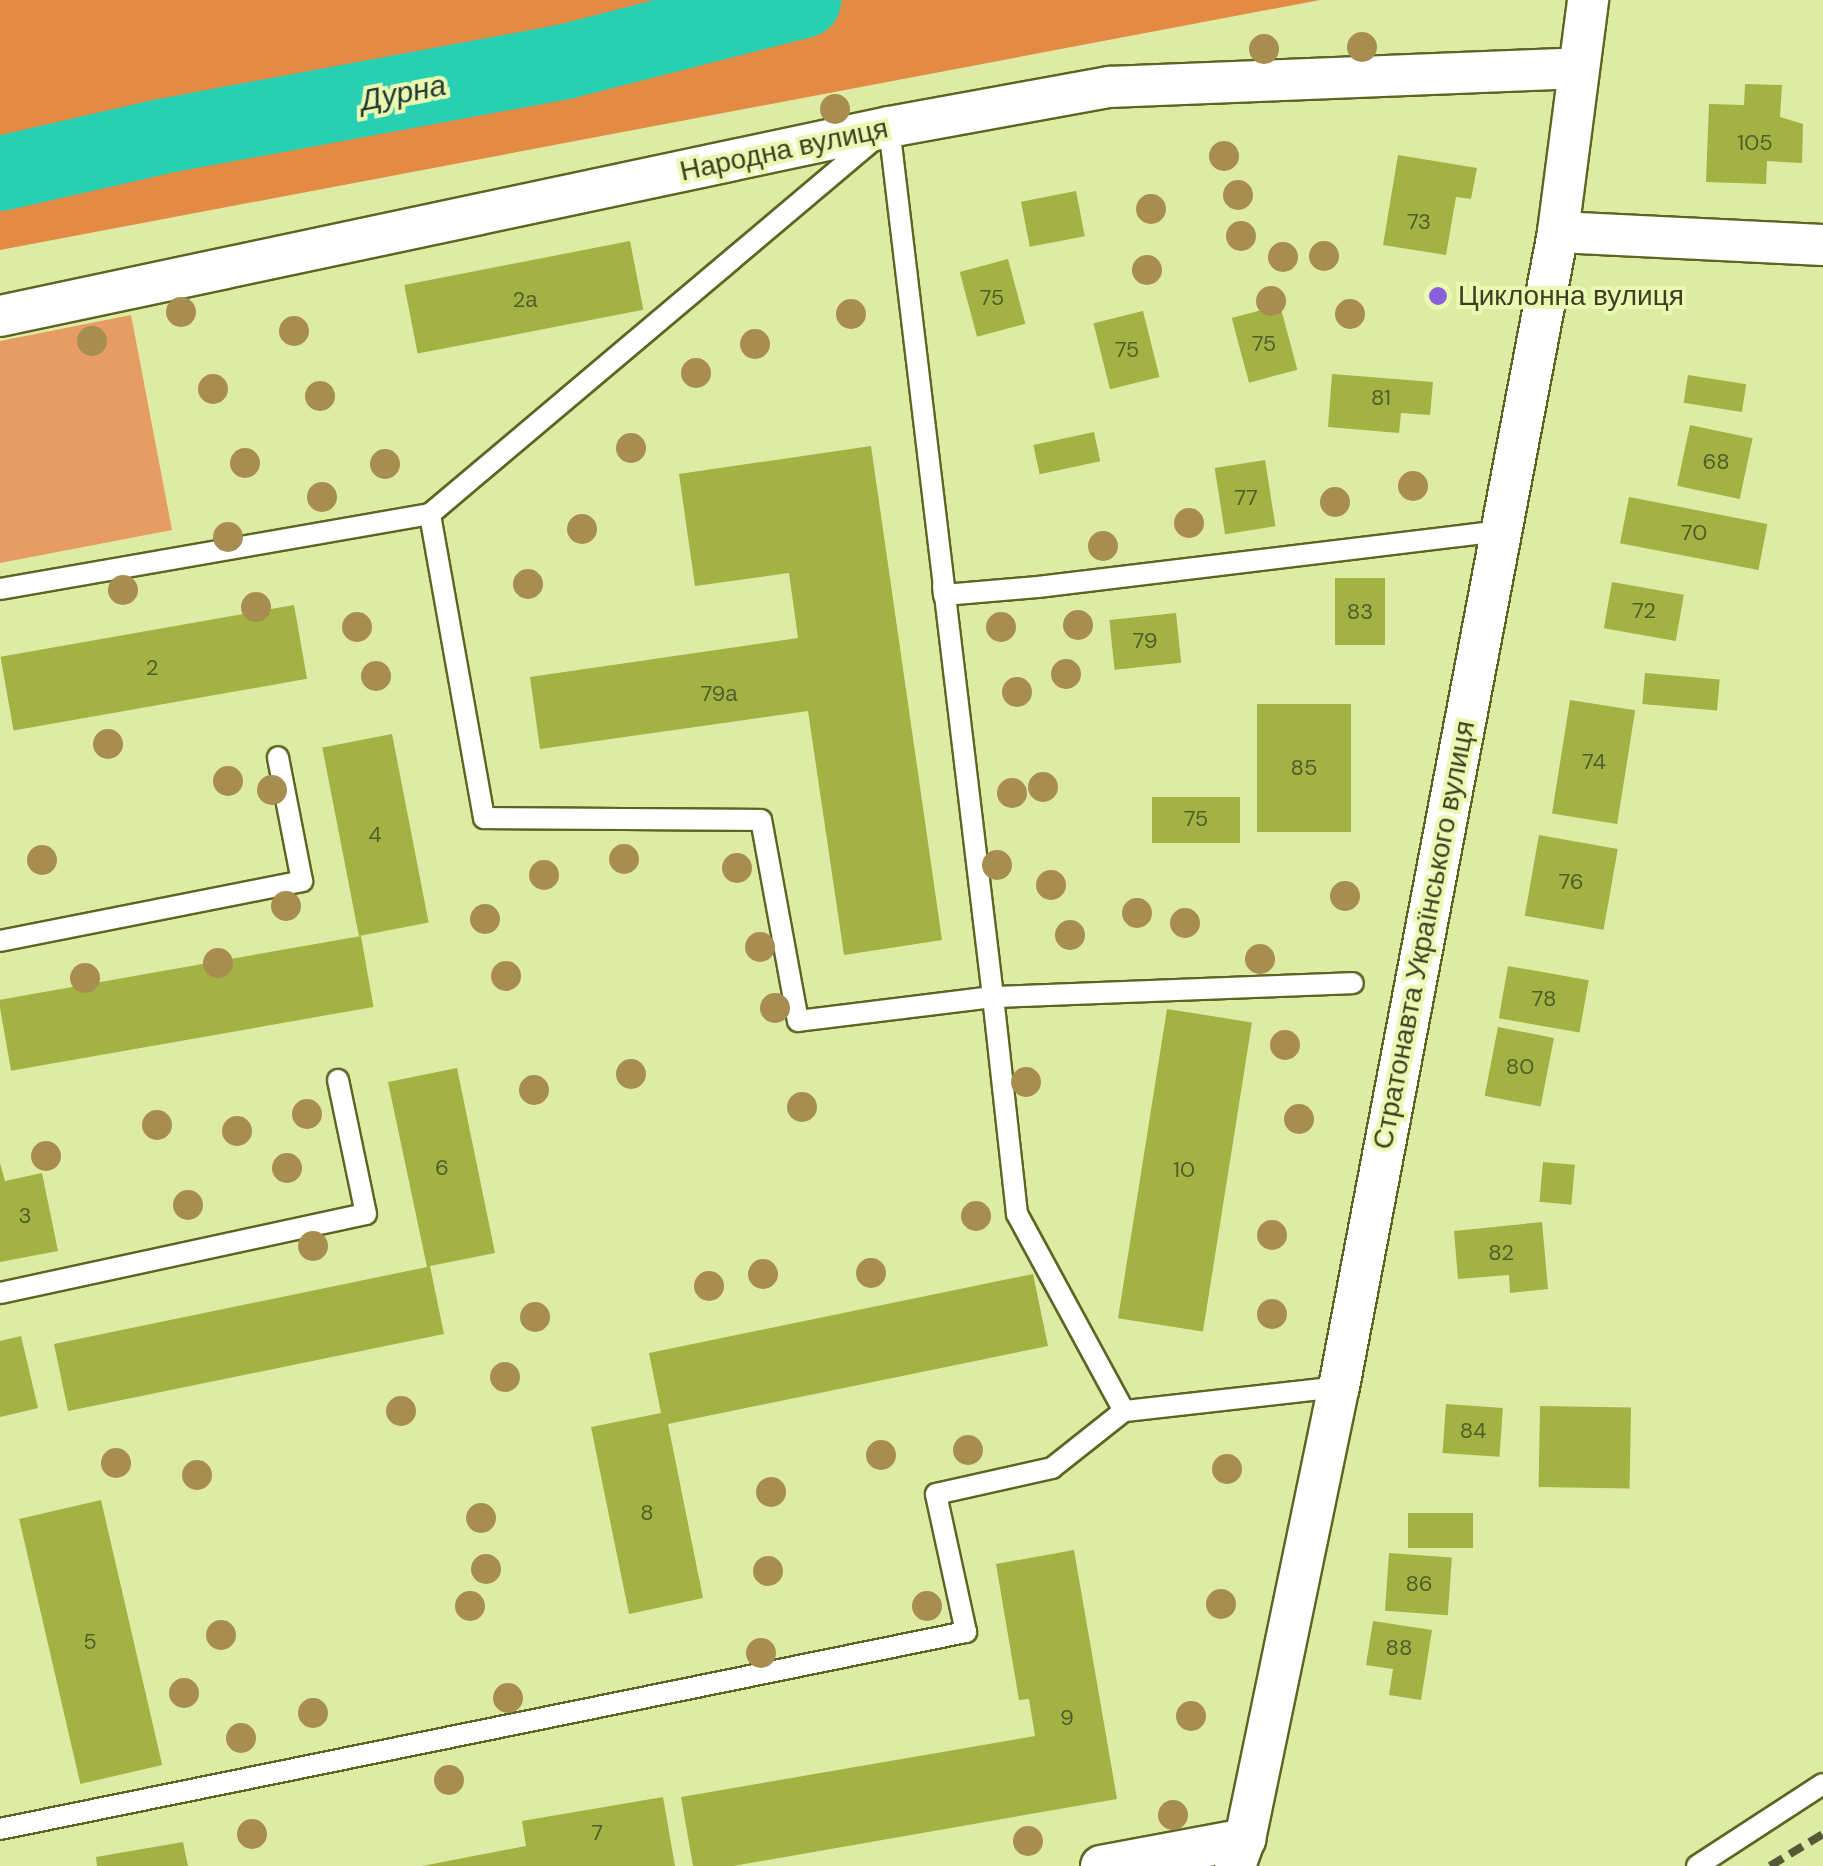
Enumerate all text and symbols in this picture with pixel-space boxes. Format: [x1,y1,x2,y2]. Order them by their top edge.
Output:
water label: Дурна [357,67,449,119]
street label: Народна вулиця [677,112,891,188]
house number: 105 [1737,130,1773,156]
house number: 73 [1407,209,1431,235]
place label: Циклонна вулиця [1458,279,1684,313]
house number: 75 [980,285,1004,311]
marker: Циклонна вулиця [1427,285,1449,307]
house number: 2а [513,287,537,313]
house number: 75 [1252,331,1276,357]
house number: 75 [1115,337,1139,363]
house number: 81 [1371,385,1391,411]
house number: 68 [1702,449,1730,475]
house number: 77 [1234,485,1258,511]
house number: 70 [1681,520,1707,546]
house number: 72 [1632,598,1656,624]
house number: 83 [1347,599,1373,625]
house number: 79 [1133,628,1157,654]
house number: 2 [146,655,158,681]
house number: 79а [700,681,738,707]
street label: Стратонавта Українського вулиця [1366,718,1482,1152]
house number: 74 [1582,749,1606,775]
house number: 85 [1291,755,1317,781]
house number: 75 [1184,806,1208,832]
house number: 4 [368,822,382,848]
house number: 76 [1559,869,1583,895]
house number: 78 [1532,986,1556,1012]
house number: 80 [1506,1054,1534,1080]
house number: 6 [435,1155,449,1181]
house number: 10 [1173,1157,1195,1183]
house number: 3 [18,1203,32,1229]
house number: 82 [1488,1240,1514,1266]
house number: 84 [1460,1418,1486,1444]
house number: 8 [640,1500,654,1526]
house number: 86 [1405,1571,1433,1597]
house number: 5 [83,1629,97,1655]
house number: 88 [1386,1635,1412,1661]
house number: 9 [1060,1705,1074,1731]
house number: 7 [591,1820,603,1846]

